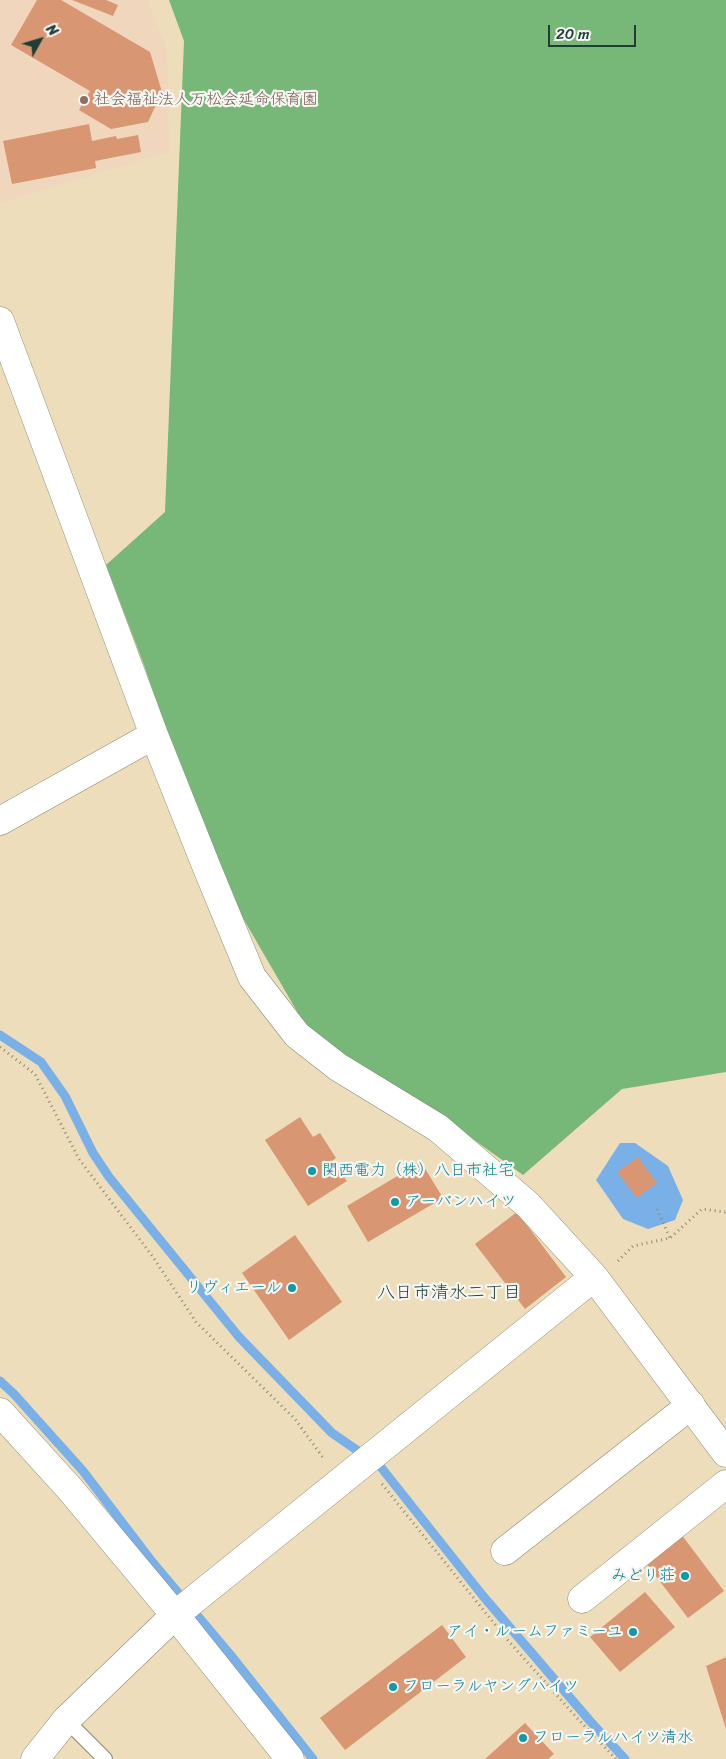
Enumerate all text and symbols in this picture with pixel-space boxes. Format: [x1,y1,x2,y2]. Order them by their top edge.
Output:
north arrow [15,15,65,65]
scale bar [551,15,638,47]
text: N [39,19,65,42]
text: 20 m [556,21,590,47]
place label: 社会福祉法人万松会延命保育園 [94,90,318,110]
marker: 社会福祉法人万松会延命保育園 [78,94,90,106]
place label: 関西電力（株）八日市社宅 [322,1161,514,1181]
marker: 関西電力（株）八日市社宅 [306,1165,318,1177]
place label: アーバンハイツ [405,1192,516,1212]
marker: アーバンハイツ [389,1196,401,1208]
place label: リヴィエール [186,1278,282,1298]
marker: リヴィエール [286,1282,298,1294]
district label: 八日市清水二丁目 [377,1282,521,1304]
place label: みどり荘 [611,1566,675,1586]
marker: みどり荘 [679,1570,691,1582]
place label: アイ・ルームファミーユ [447,1622,623,1642]
marker: アイ・ルームファミーユ [627,1626,639,1638]
place label: フローラルヤングハイツ [403,1677,579,1697]
marker: フローラルヤングハイツ [387,1681,399,1693]
place label: フローラルハイツ清水 [533,1728,693,1748]
marker: フローラルハイツ清水 [517,1732,529,1744]

